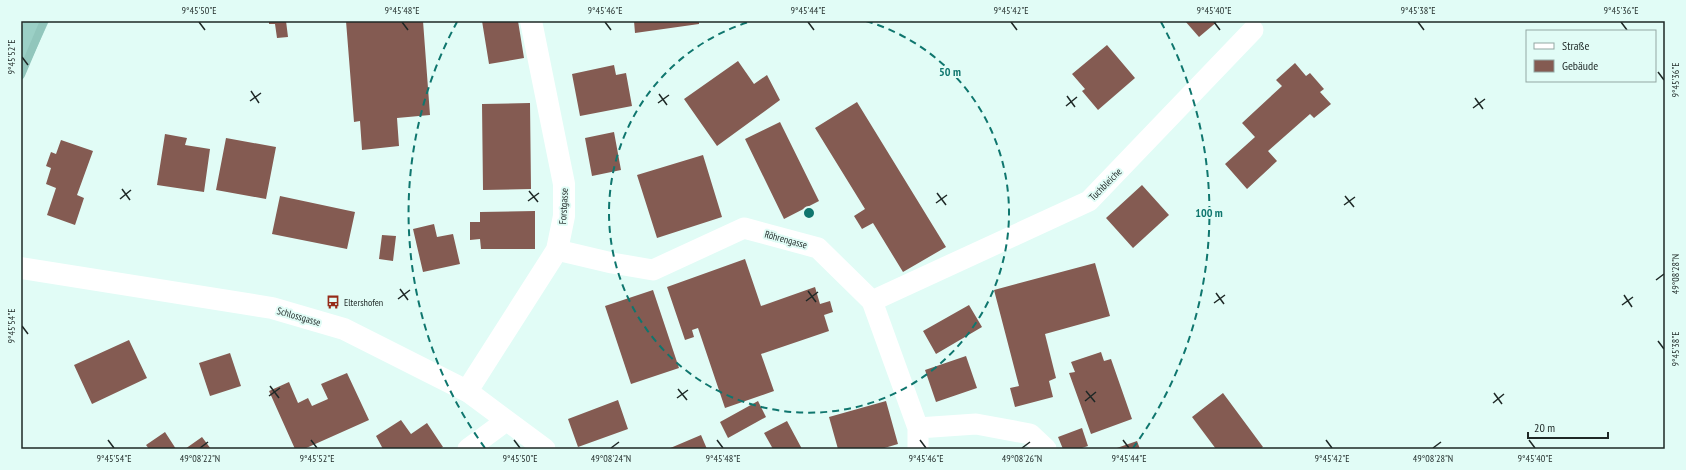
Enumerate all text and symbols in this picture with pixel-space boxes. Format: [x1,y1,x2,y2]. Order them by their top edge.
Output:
text: 9°45'50"E [182,4,216,17]
text: 9°45'48"E [385,4,419,17]
text: 9°45'46"E [588,4,622,17]
text: 9°45'44"E [791,4,825,17]
text: 9°45'42"E [994,4,1028,17]
text: 9°45'40"E [1197,4,1231,17]
text: 9°45'38"E [1401,4,1435,17]
text: 9°45'36"E [1604,4,1638,17]
legend [1526,30,1656,82]
text: Straße [1562,38,1589,53]
text: 9°45'52"E [5,40,18,74]
text: Gebäude [1562,58,1598,73]
text: 9°45'36"E [1669,63,1682,97]
text: 50 m [939,64,961,79]
street label: Tuchbleiche [1086,165,1124,203]
street label: Forstgasse [556,187,571,225]
text: 100 m [1195,205,1223,220]
centre of rings [802,206,816,220]
street label: Röhrengasse [763,228,809,251]
text: 49°08'28"N [1669,254,1682,294]
bus stop icon: Eltershofen [325,294,341,310]
place label: Eltershofen [344,296,383,309]
street label: Schlossgasse [276,304,322,329]
text: 9°45'54"E [5,309,18,343]
text: 9°45'38"E [1669,332,1682,366]
scale bar [1528,414,1608,440]
text: 20 m [1534,420,1555,435]
text: 9°45'54"E [97,452,131,465]
text: 49°08'22"N [180,452,220,465]
text: 9°45'52"E [300,452,334,465]
text: 9°45'50"E [503,452,537,465]
text: 49°08'24"N [591,452,631,465]
text: 9°45'48"E [706,452,740,465]
text: 9°45'46"E [909,452,943,465]
text: 49°08'26"N [1002,452,1042,465]
text: 9°45'44"E [1112,452,1146,465]
text: 9°45'42"E [1315,452,1349,465]
text: 49°08'28"N [1413,452,1453,465]
text: 9°45'40"E [1518,452,1552,465]

